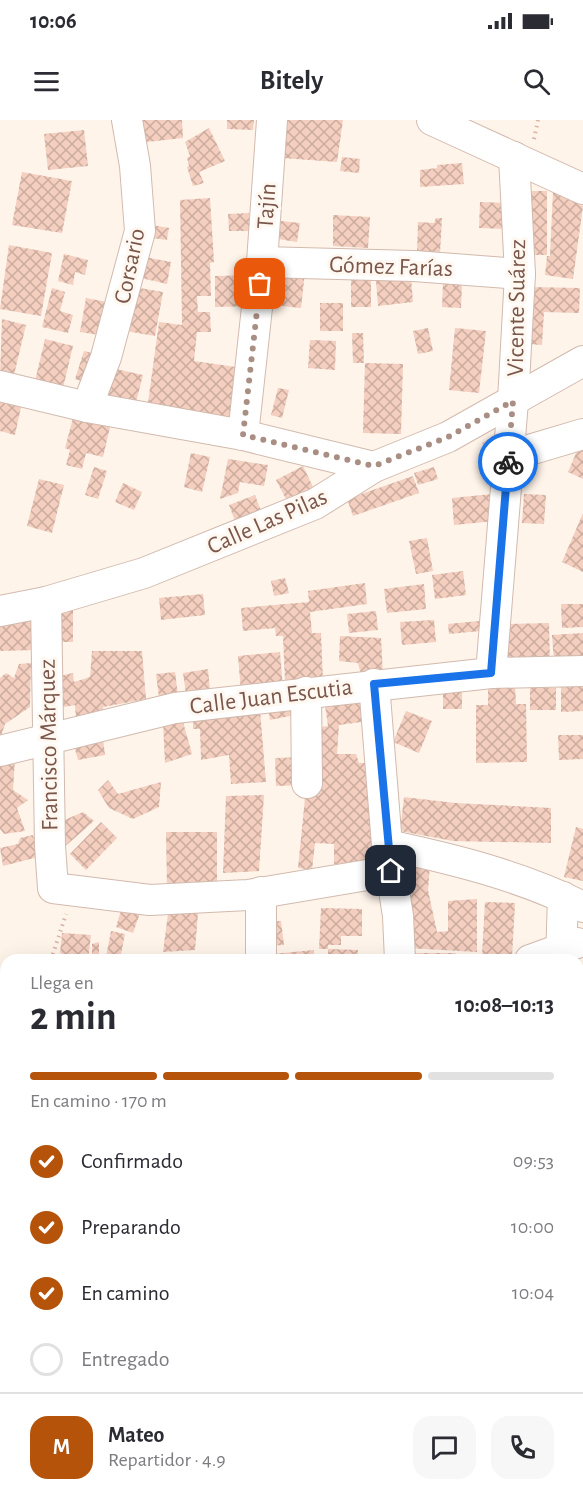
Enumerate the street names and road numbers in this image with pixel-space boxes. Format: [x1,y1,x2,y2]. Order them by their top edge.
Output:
street label: Tajín [253,182,281,230]
street label: Corsario [110,226,150,306]
street label: Vicente Suárez [504,239,530,377]
street label: Gómez Farías [329,253,453,281]
street label: Calle Las Pilas [204,485,331,559]
street label: Francisco Márquez [36,659,62,831]
street label: Calle Juan Escutia [188,675,354,719]

